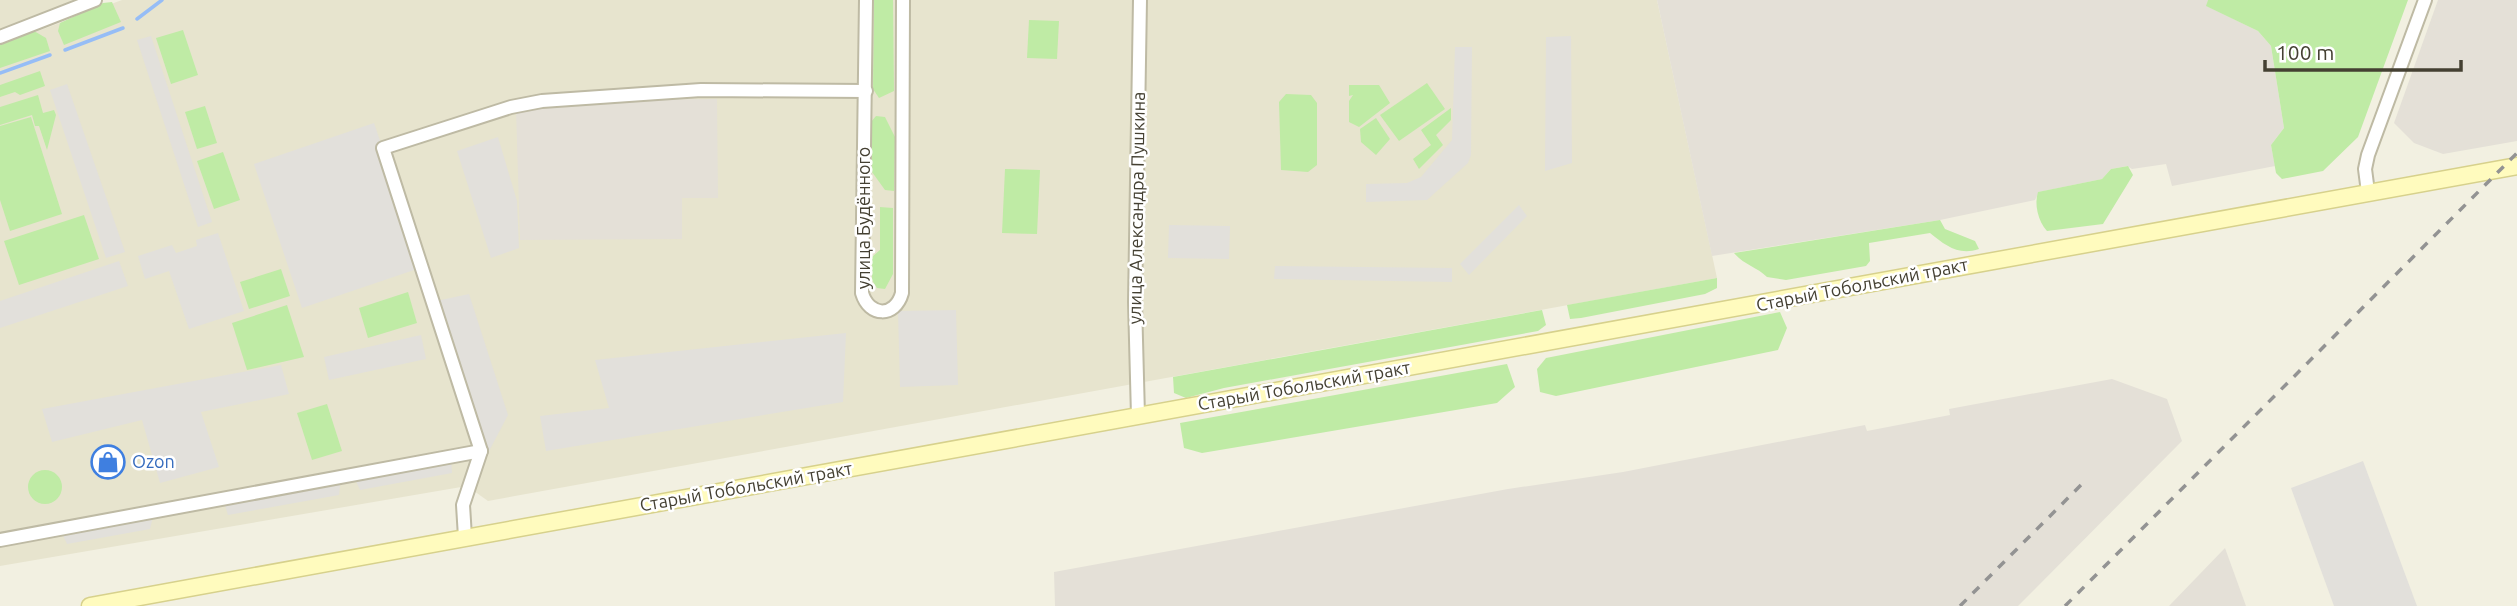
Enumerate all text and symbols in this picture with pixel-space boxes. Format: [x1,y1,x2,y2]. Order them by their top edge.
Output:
scale bar [2265,28,2461,72]
text: 100 m [2276,40,2334,64]
street label: улица Александра Пушкина [1124,91,1148,325]
street label: улица Будённого [853,147,873,289]
street label: Старый Тобольский тракт [1754,254,1969,314]
street label: Старый Тобольский тракт [1196,356,1412,414]
shop icon: Ozon [89,443,127,481]
place label: Ozon [132,451,175,471]
street label: Старый Тобольский тракт [638,457,854,515]

